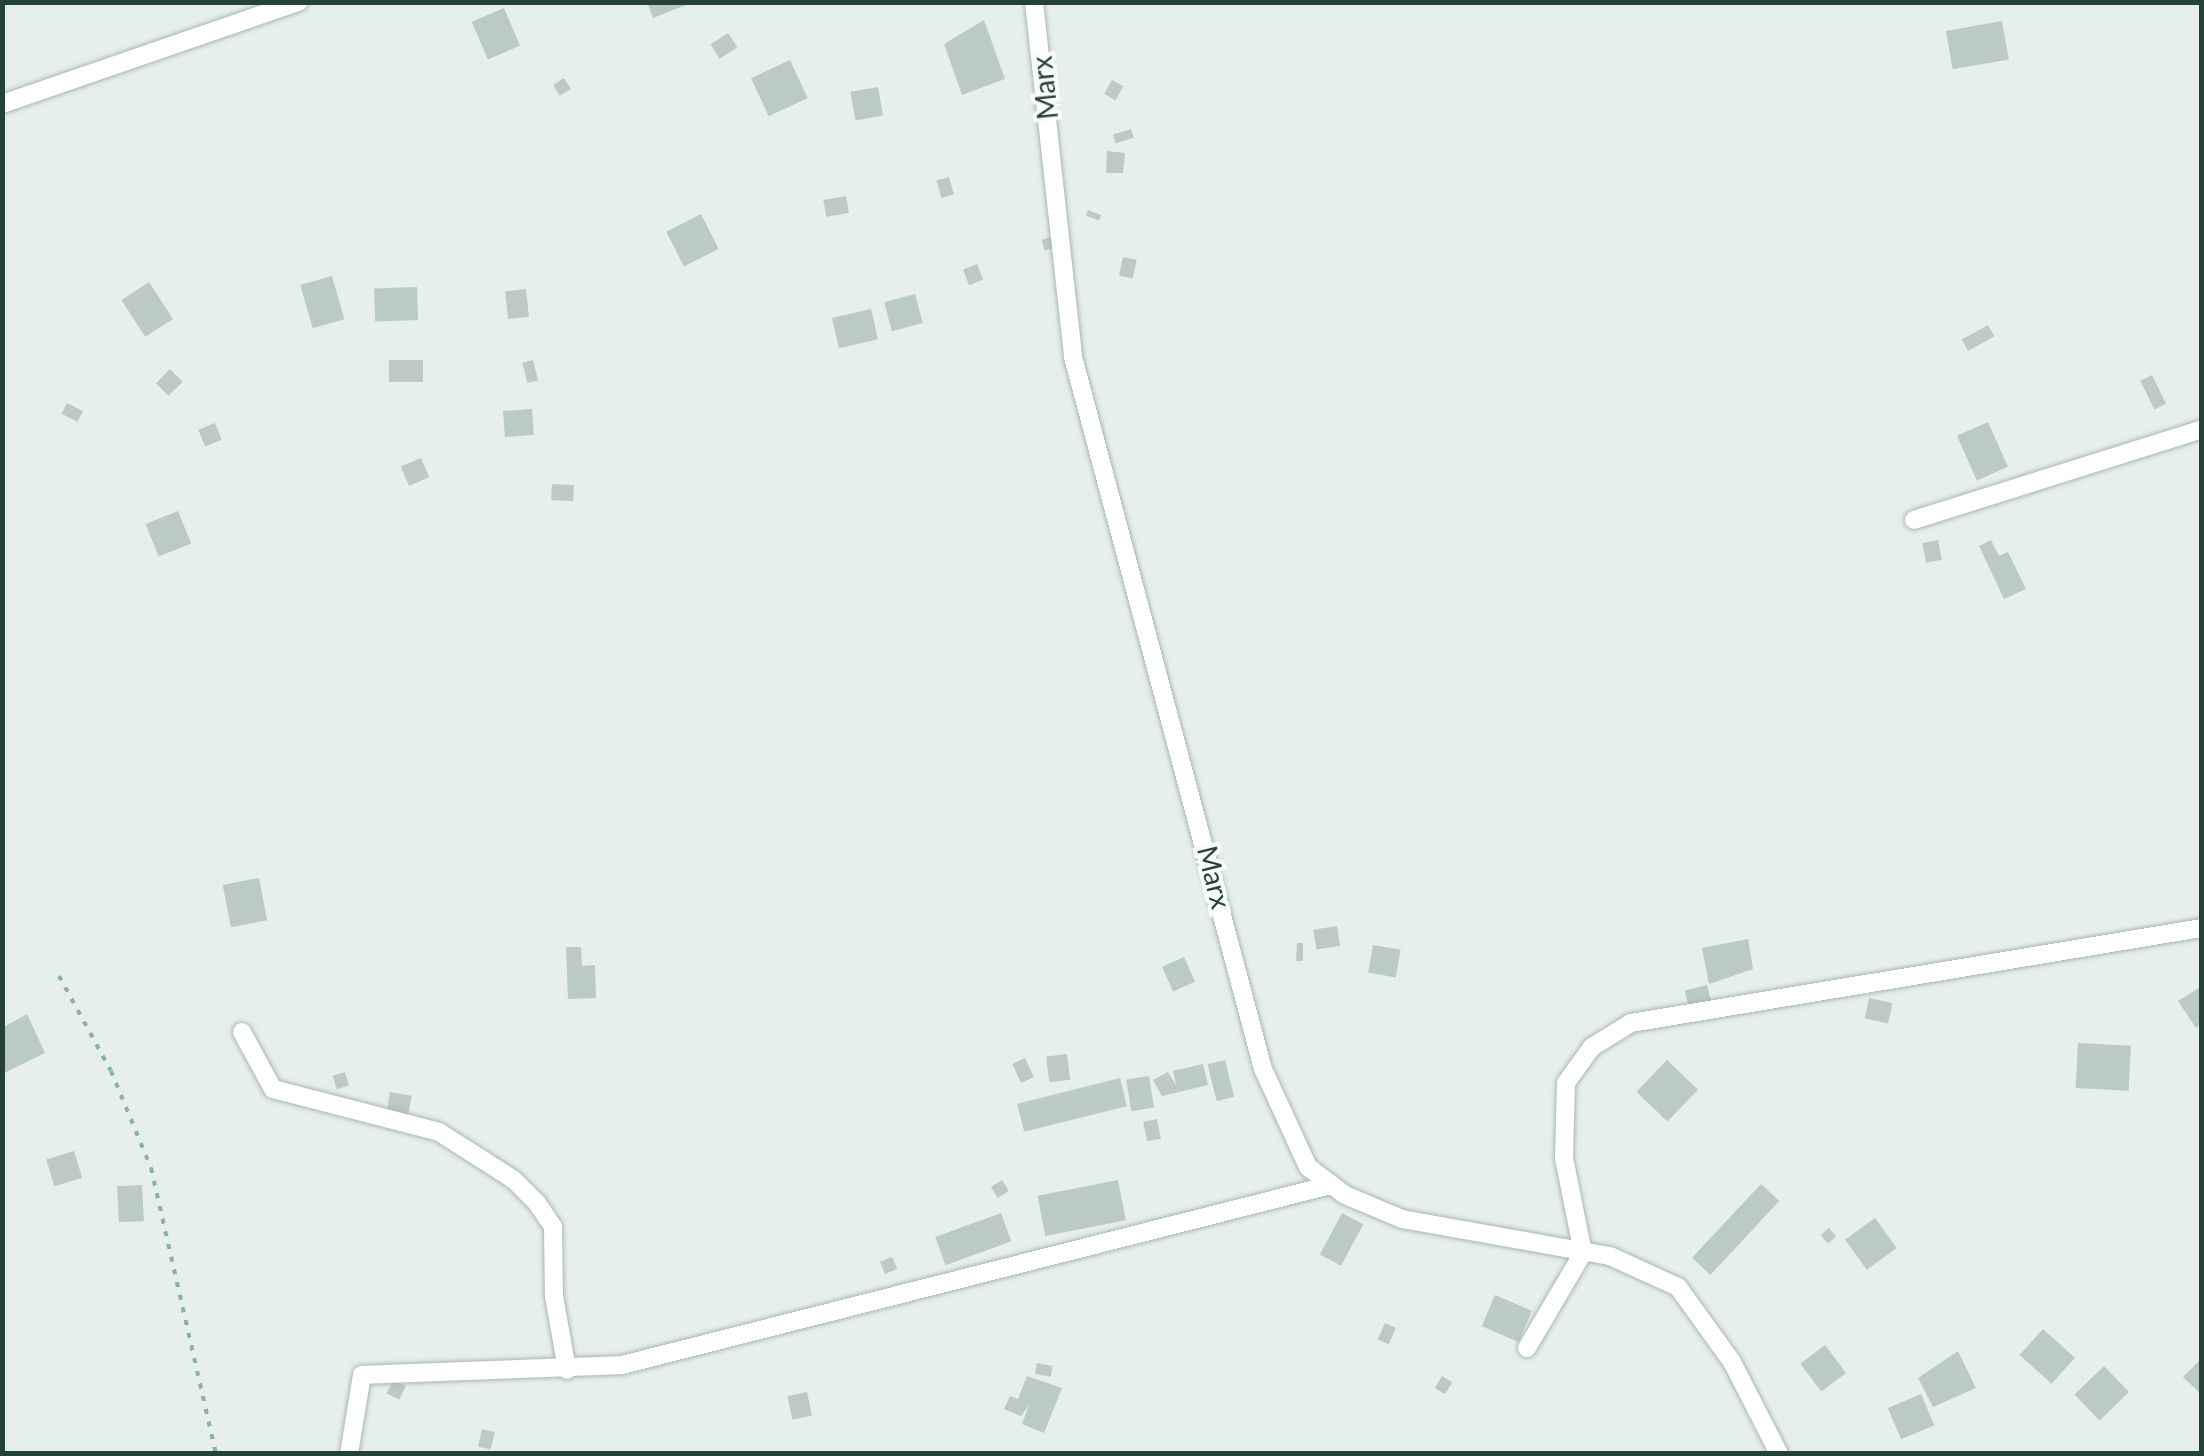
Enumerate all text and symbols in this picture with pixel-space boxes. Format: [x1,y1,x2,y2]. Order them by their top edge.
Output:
street label: Marx [1024,55,1064,121]
street label: Marx [1191,842,1239,912]

